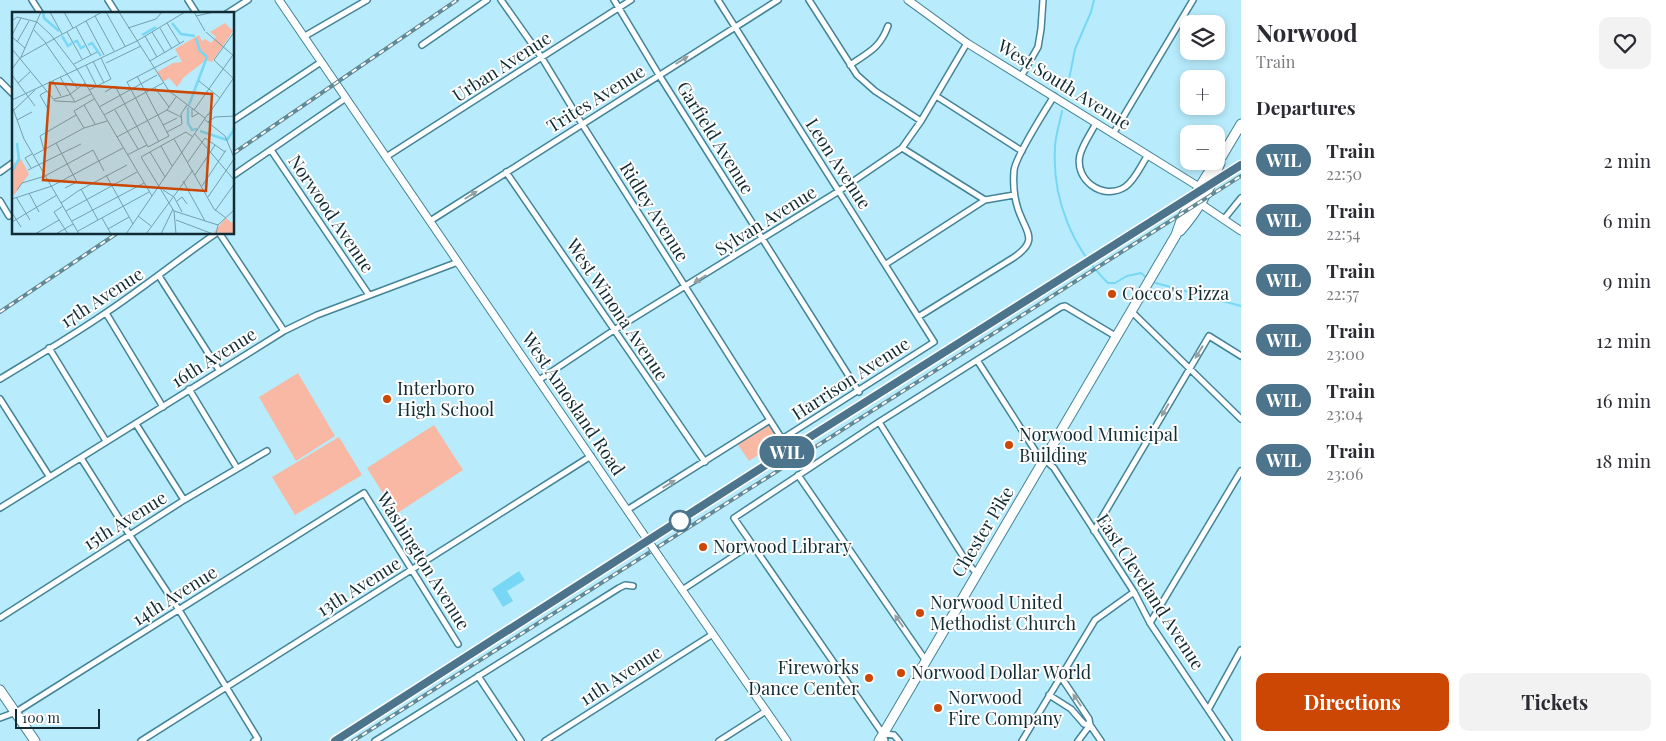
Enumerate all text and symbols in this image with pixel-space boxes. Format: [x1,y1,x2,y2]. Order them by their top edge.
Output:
inset map [12,12,235,235]
map controls [1180,15,1225,170]
button: layers [1180,15,1225,60]
text: Norwood [1256,16,1358,48]
button: heart [1599,17,1651,69]
street label: Urban Avenue [448,25,555,107]
street label: West South Avenue [992,33,1136,135]
text: Train [1256,51,1295,72]
one-way arrow [675,56,689,65]
street label: Trites Avenue [542,58,649,138]
button: + [1180,70,1225,115]
street label: Garfield Avenue [672,77,760,198]
text: Departures [1256,94,1356,120]
street label: Leon Avenue [801,113,877,213]
button: − [1180,125,1225,170]
text: Train [1326,137,1375,163]
text: 2 min [1603,147,1651,173]
text: WIL [1266,148,1301,172]
street label: Norwood Avenue [283,150,380,277]
street label: Ridley Avenue [615,157,695,266]
text: 22:50 [1326,163,1362,184]
street label: Sylvan Avenue [710,179,821,261]
one-way arrow [465,190,478,199]
text: Train [1326,197,1375,223]
text: 6 min [1603,207,1651,233]
text: WIL [1266,208,1301,232]
text: 22:54 [1326,223,1360,244]
street label: West Winona Avenue [561,233,674,385]
text: Train [1326,257,1375,283]
street label: 17th Avenue [55,261,147,333]
text: 9 min [1603,267,1651,293]
text: WIL [1266,268,1301,292]
one-way arrow [693,274,706,283]
place label: Cocco's Pizza [1122,281,1229,305]
text: 22:57 [1326,283,1359,304]
marker: Cocco's Pizza [1106,288,1118,300]
text: Train [1326,317,1375,343]
street label: 16th Avenue [166,321,261,393]
street label: West Amosland Road [516,326,631,480]
text: 12 min [1596,327,1651,353]
text: WIL [1266,328,1301,352]
street label: Harrison Avenue [787,331,914,425]
text: 23:00 [1326,343,1365,364]
one-way arrow [1195,346,1204,359]
place label: Interboro High School [397,376,494,421]
text: Train [1326,377,1375,403]
text: 16 min [1596,387,1651,413]
text: WIL [1266,388,1301,412]
marker: Interboro High School [381,393,393,405]
text: 23:04 [1326,403,1363,424]
one-way arrow [1160,404,1169,417]
place label: Norwood Municipal Building [1019,422,1178,467]
line badge: WIL [758,436,816,468]
text: Train [1326,437,1375,463]
marker: Norwood Municipal Building [1003,439,1015,451]
text: WIL [769,440,805,464]
text: 18 min [1596,447,1651,473]
text: WIL [1266,448,1301,472]
text: 23:06 [1326,463,1363,484]
one-way arrow [662,480,675,489]
street label: Chester Pike [946,482,1019,581]
street label: 15th Avenue [78,485,171,555]
street label: Washington Avenue [371,486,476,634]
street label: East Cleveland Avenue [1091,509,1210,674]
unlabelled marker [669,510,691,532]
place label: Norwood Library [713,534,852,558]
marker: Norwood Library [697,541,709,553]
street label: 13th Avenue [312,551,405,621]
street label: 14th Avenue [127,560,221,631]
place label: Norwood United Methodist Church [930,590,1076,635]
marker: Norwood United Methodist Church [914,607,926,619]
one-way arrow [894,614,904,627]
street label: 11th Avenue [575,640,666,711]
place label: Fireworks Dance Center [748,655,859,700]
place label: Norwood Dollar World [911,660,1092,684]
marker: Norwood Dollar World [895,667,907,679]
marker: Fireworks Dance Center [863,672,875,684]
button: Directions [1256,673,1449,731]
button: Tickets [1459,673,1651,731]
place label: Norwood Fire Company [948,685,1062,730]
one-way arrow [1073,693,1082,707]
marker: Norwood Fire Company [932,702,944,714]
scale bar [15,706,100,729]
text: 100 m [22,708,60,727]

